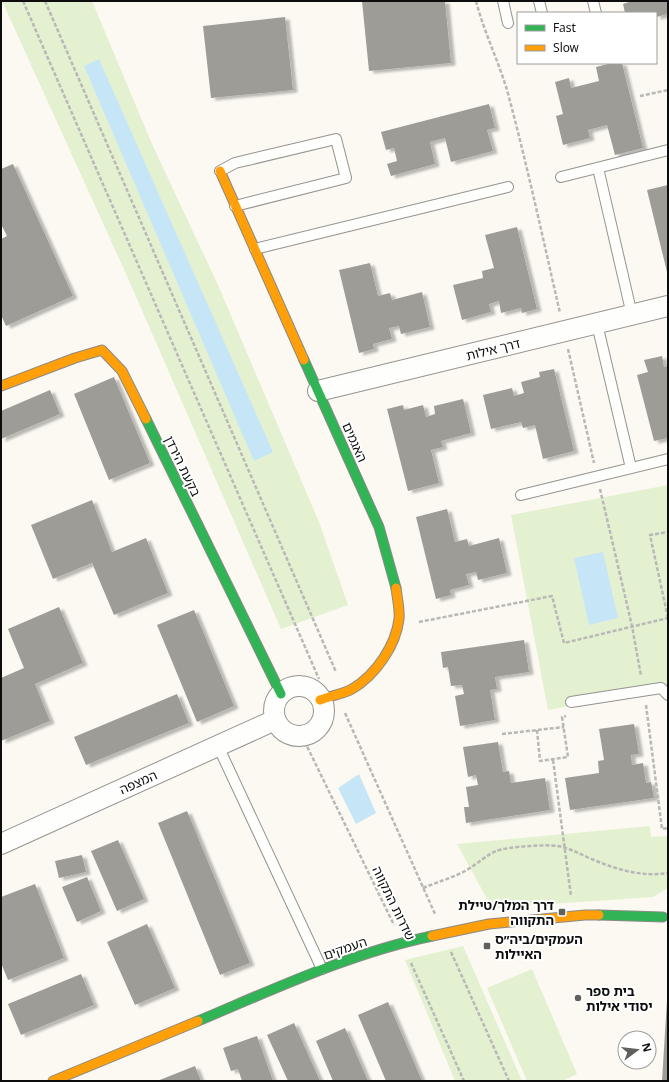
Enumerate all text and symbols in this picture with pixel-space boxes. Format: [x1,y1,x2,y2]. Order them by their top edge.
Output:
legend [517,12,657,64]
text: Fast [553,19,577,36]
text: Slow [553,39,580,56]
street label: דרך אילות [464,334,522,364]
street label: האגמים [338,419,372,465]
street label: בקעת הירדן [161,433,205,499]
street label: המצפה [116,766,160,798]
street label: שדרות התקווה [368,863,420,943]
place label: דרך המלך/טיילת התקווה [458,896,555,929]
marker: דרך המלך/טיילת התקווה [557,907,567,917]
place label: העמקים/ביה״ס האיילות [495,930,583,963]
street label: העמקים [321,932,369,964]
marker: העמקים/ביה״ס האיילות [482,941,492,951]
place label: בית ספר יסודי אילות [586,982,652,1015]
marker: בית ספר יסודי אילות [573,993,583,1003]
north arrow [617,1030,657,1070]
text: N [639,1041,656,1053]

